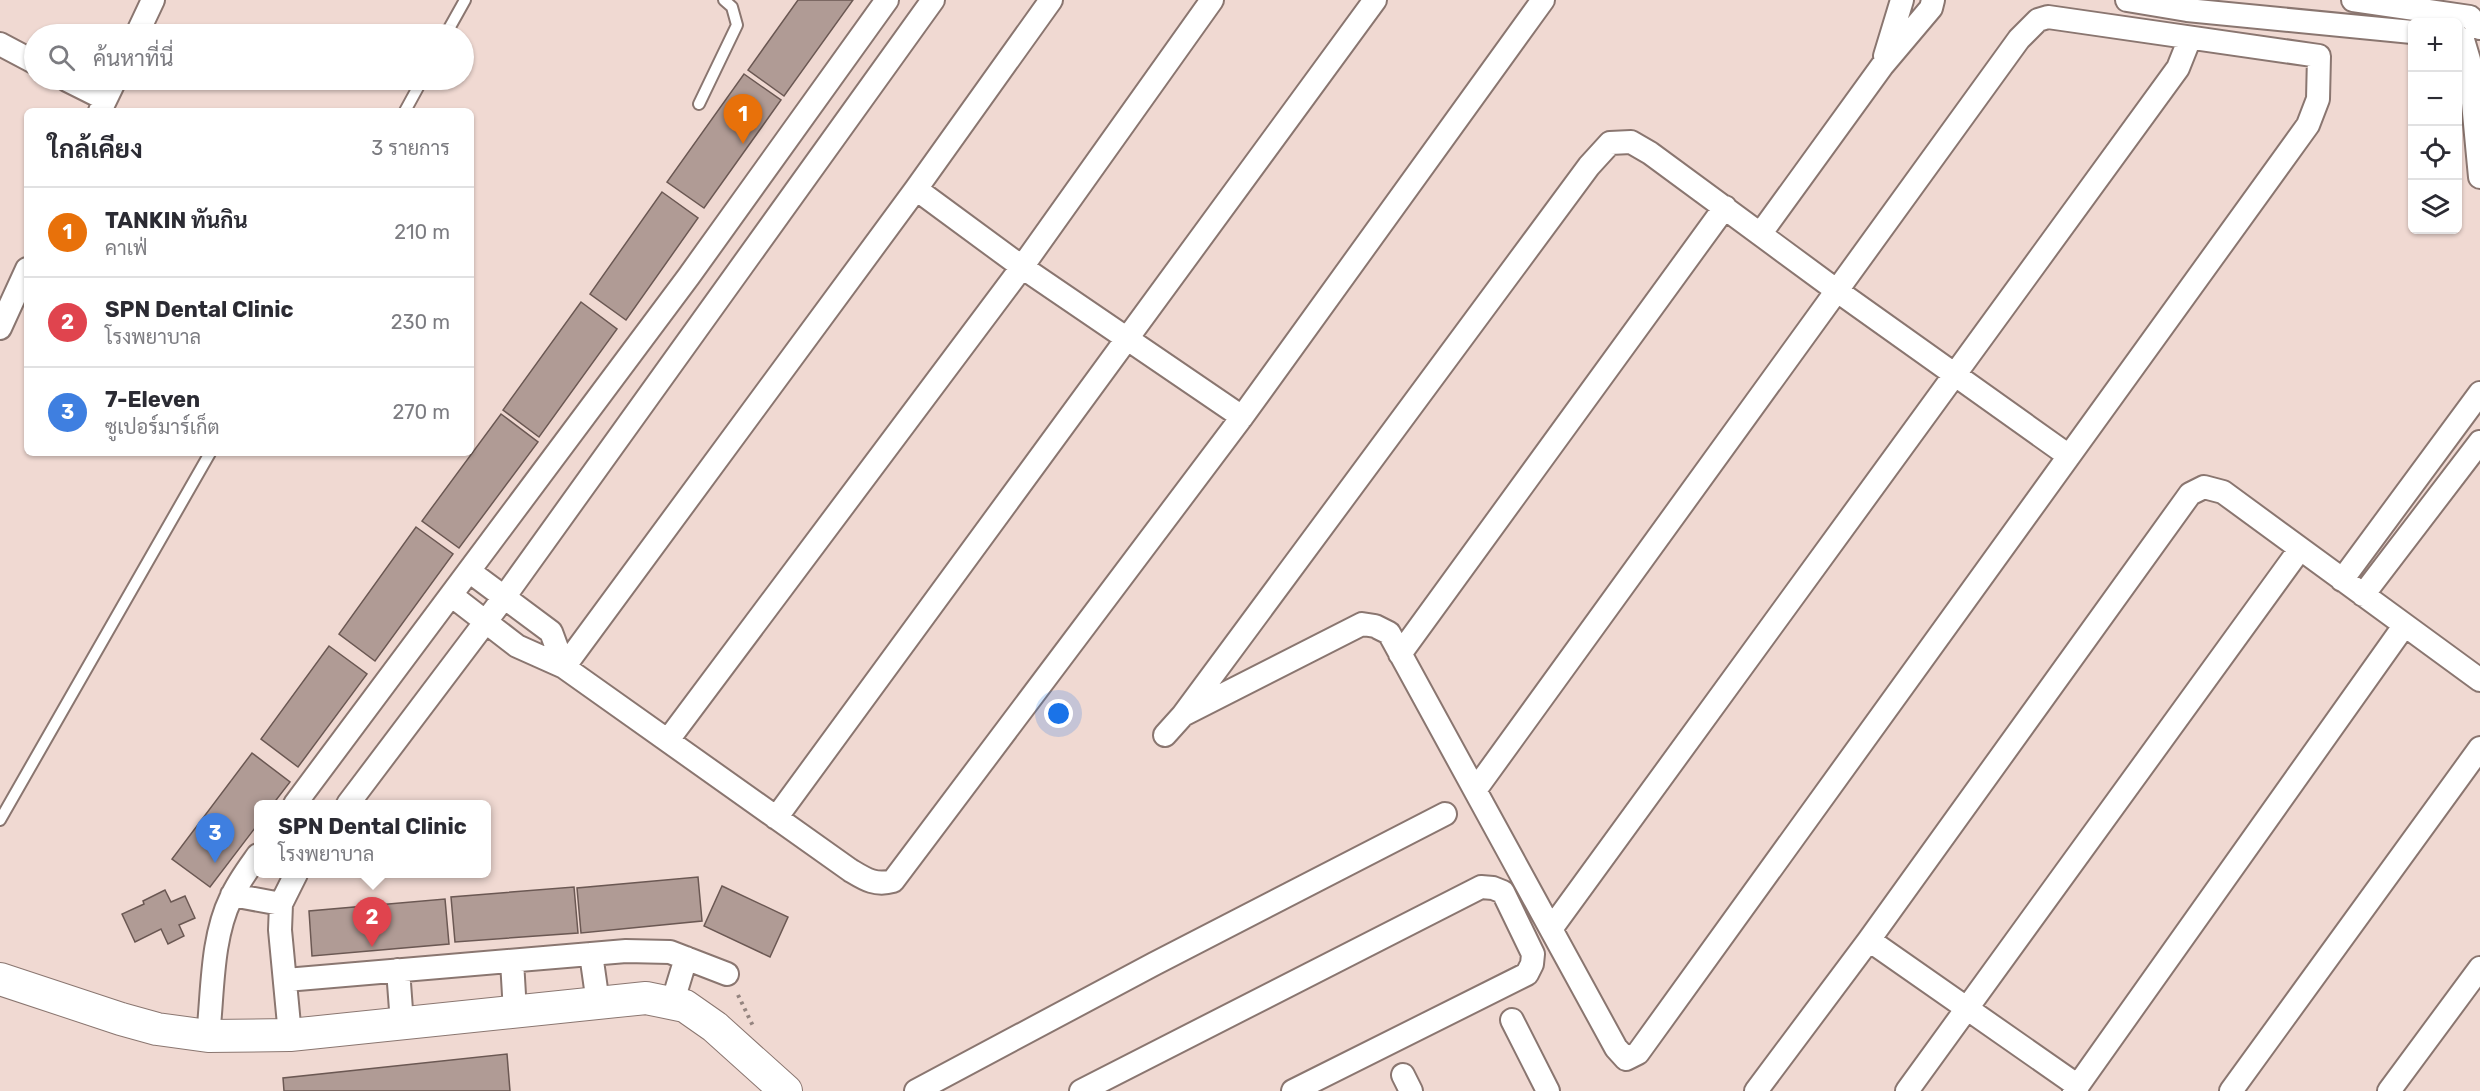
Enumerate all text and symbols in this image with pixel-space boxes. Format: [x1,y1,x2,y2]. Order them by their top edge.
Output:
map controls [2408,18,2462,234]
button: + [2408,18,2462,72]
search box [24,24,474,90]
icon: search [45,41,78,74]
text: ค้นหาที่นี่ [93,45,173,72]
button: − [2408,72,2462,126]
pin: 1 [724,94,762,144]
button: locate [2408,126,2462,180]
text: ใกล้เคียง [48,134,143,165]
text: 3 รายการ [371,136,450,160]
button: layers [2408,180,2462,234]
text: TANKIN ทันกิน [105,207,248,234]
text: 1 [63,220,72,244]
text: 210 m [394,220,450,244]
text: คาเฟ่ [105,236,147,260]
text: SPN Dental Clinic [105,296,294,323]
text: 2 [61,310,74,334]
text: 230 m [391,310,450,334]
text: โรงพยาบาล [105,325,201,349]
text: 7-Eleven [105,386,200,413]
text: 3 [61,400,74,424]
text: 270 m [393,400,450,424]
text: ซูเปอร์มาร์เก็ต [105,415,220,439]
your location [1044,699,1073,728]
popup [254,800,491,878]
text: SPN Dental Clinic [278,813,467,840]
pin: 3 [196,814,234,863]
text: โรงพยาบาล [278,842,374,866]
pin: 2 [352,898,392,947]

